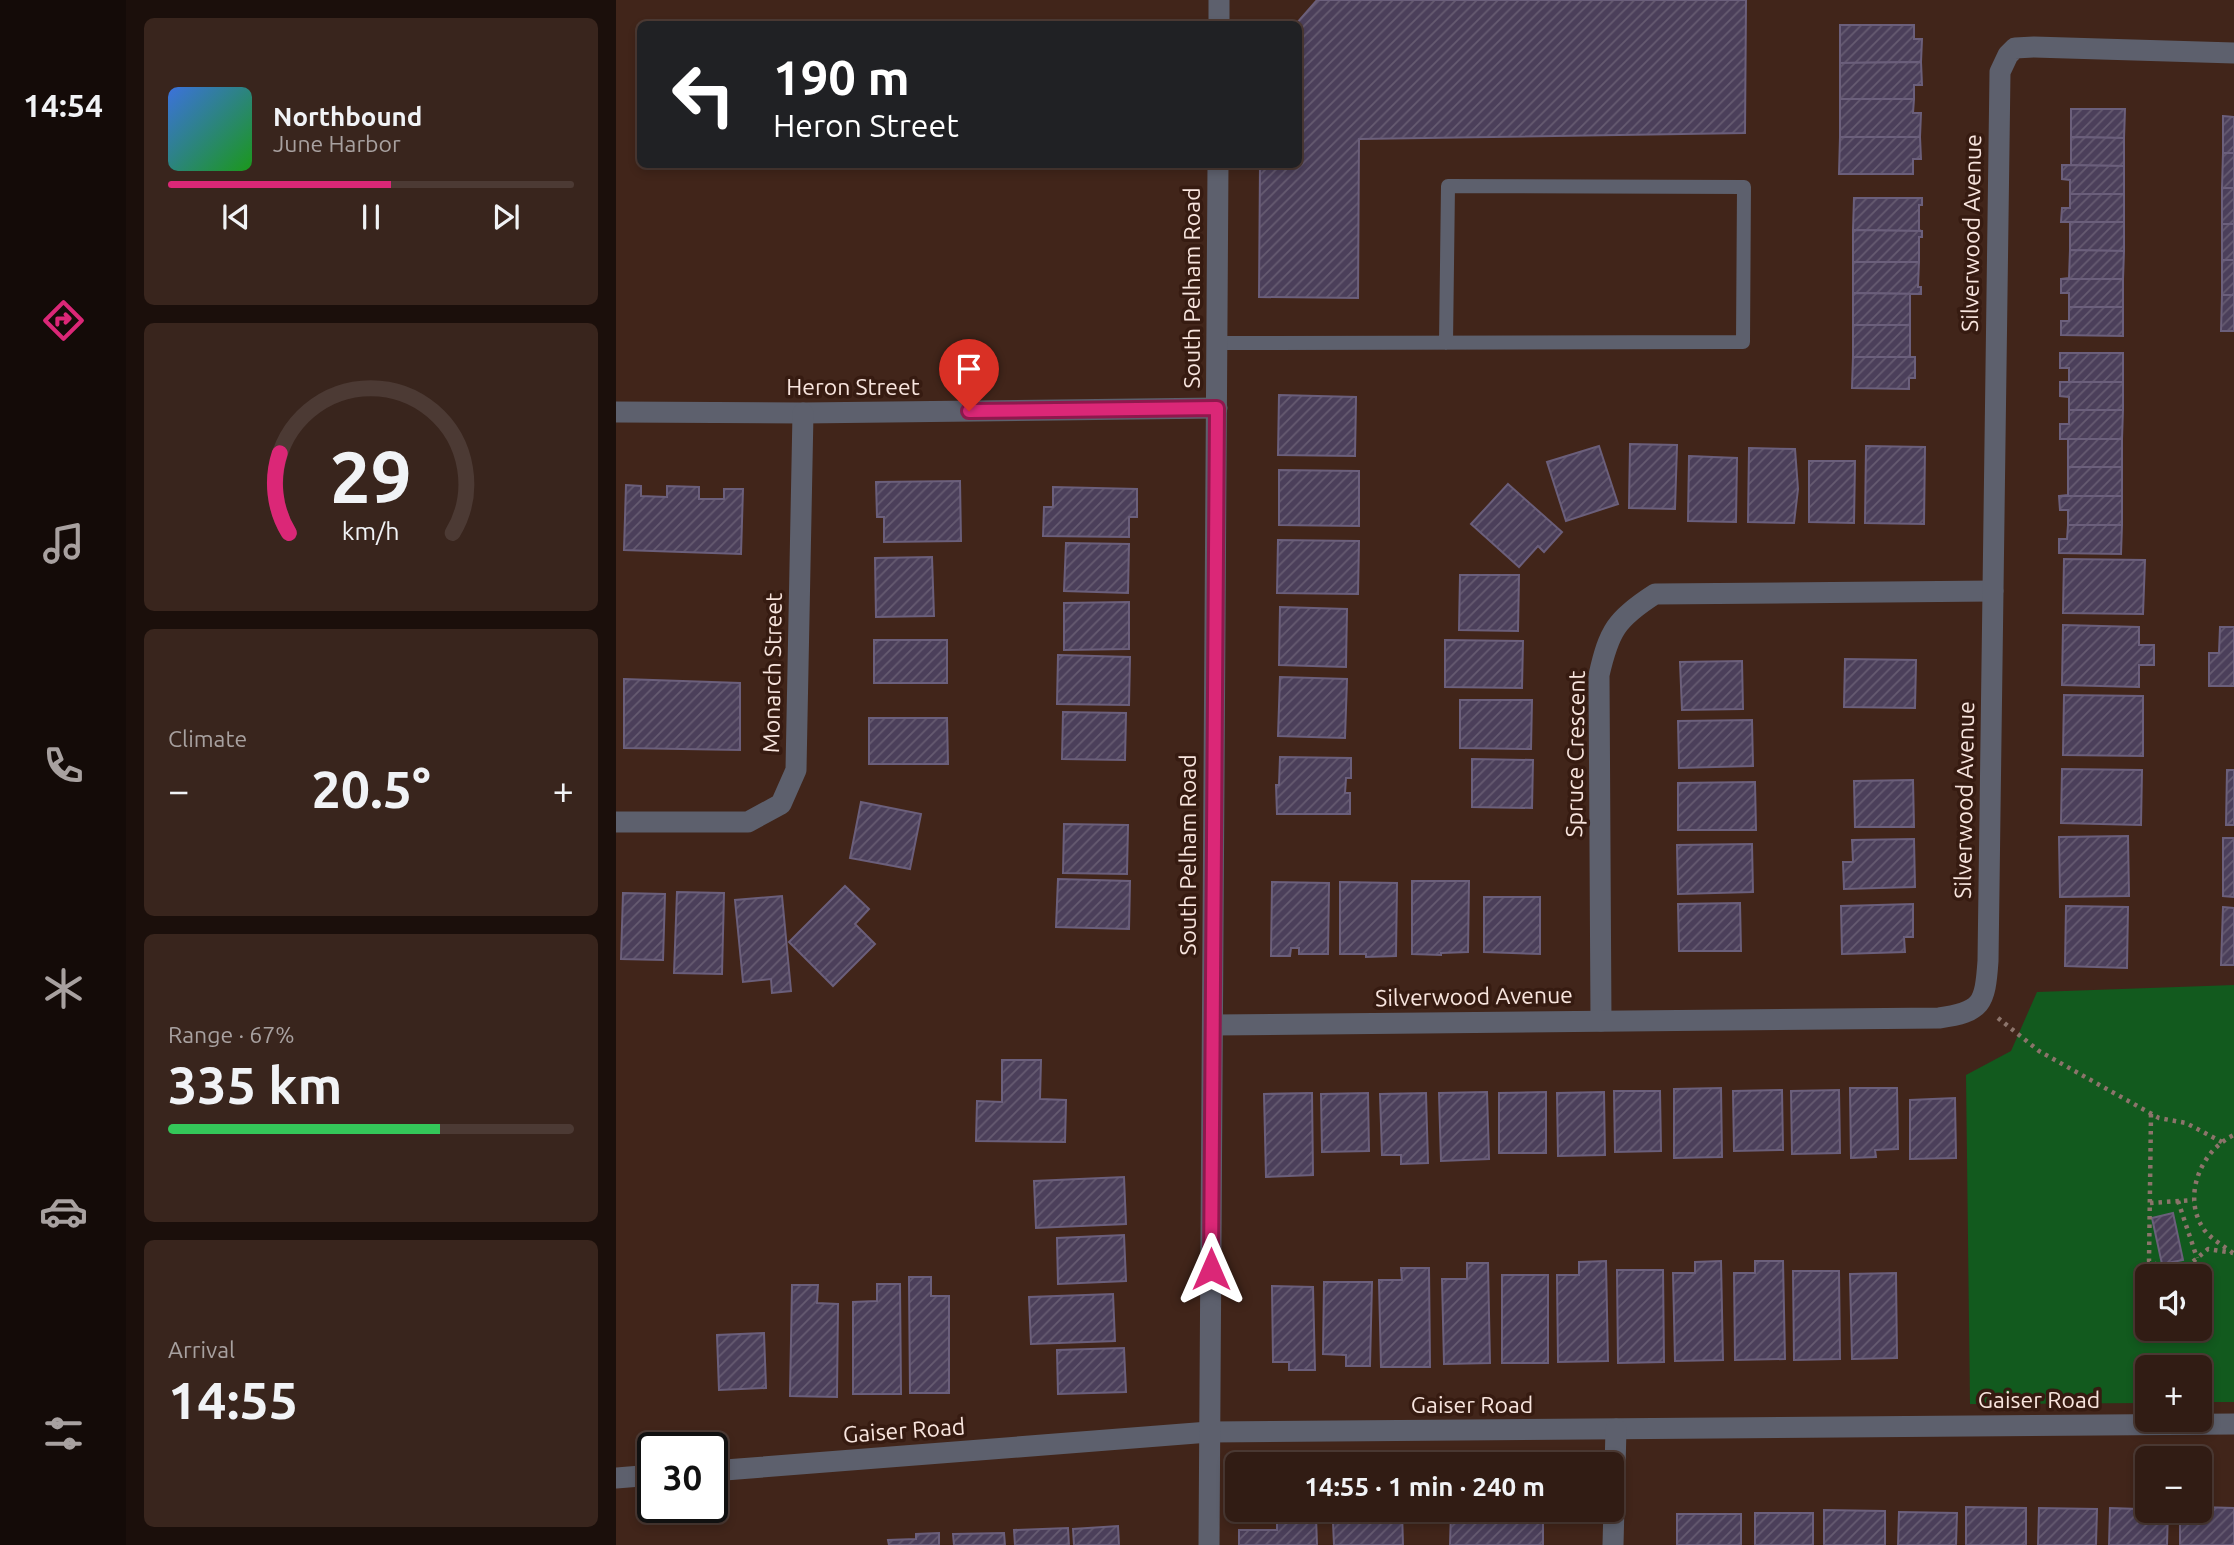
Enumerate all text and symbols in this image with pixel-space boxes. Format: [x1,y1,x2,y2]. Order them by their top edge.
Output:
icon: left [658,49,749,140]
text: 190 m [773,49,910,104]
text: 14:54 [23,87,103,123]
text: Northbound [273,102,422,131]
text: Heron Street [773,107,959,143]
text: June Harbor [273,131,401,156]
street label: Silverwood Avenue [1957,134,1985,332]
street label: South Pelham Road [1179,187,1204,389]
icon: previous [217,198,255,236]
icon: pause [352,198,390,236]
icon: next [487,198,525,236]
icon: directions [39,296,88,345]
pin [939,339,999,411]
icon: arrive [950,350,988,388]
street label: Heron Street [786,374,920,399]
text: 29 [330,436,412,518]
text: km/h [342,517,400,545]
icon: music [39,519,88,568]
street label: Monarch Street [758,593,786,753]
street label: Spruce Crescent [1561,670,1589,838]
street label: Silverwood Avenue [1950,701,1978,899]
text: Climate [168,726,247,751]
icon: phone [39,741,88,790]
street label: South Pelham Road [1175,754,1200,956]
text: 20.5° [311,760,431,818]
text: − [168,769,189,811]
text: + [553,769,574,811]
icon: climate [39,964,88,1013]
street label: Silverwood Avenue [1375,982,1573,1010]
text: Range · 67% [168,1022,295,1047]
text: 335 km [168,1056,342,1114]
icon: car [39,1187,88,1236]
position arrow [1174,1232,1248,1306]
map controls [2135,1264,2212,1523]
button: sound [2135,1264,2212,1341]
text: Arrival [168,1337,235,1362]
button: + [2135,1355,2212,1432]
text: 14:55 [168,1371,298,1429]
street label: Gaiser Road [1978,1387,2100,1412]
street label: Gaiser Road [1411,1392,1533,1417]
icon: filters [39,1409,88,1458]
street label: Gaiser Road [842,1413,966,1447]
speed limit sign: 30 [637,1432,728,1523]
button: − [2135,1446,2212,1523]
text: 14:55 · 1 min · 240 m [1304,1472,1545,1501]

